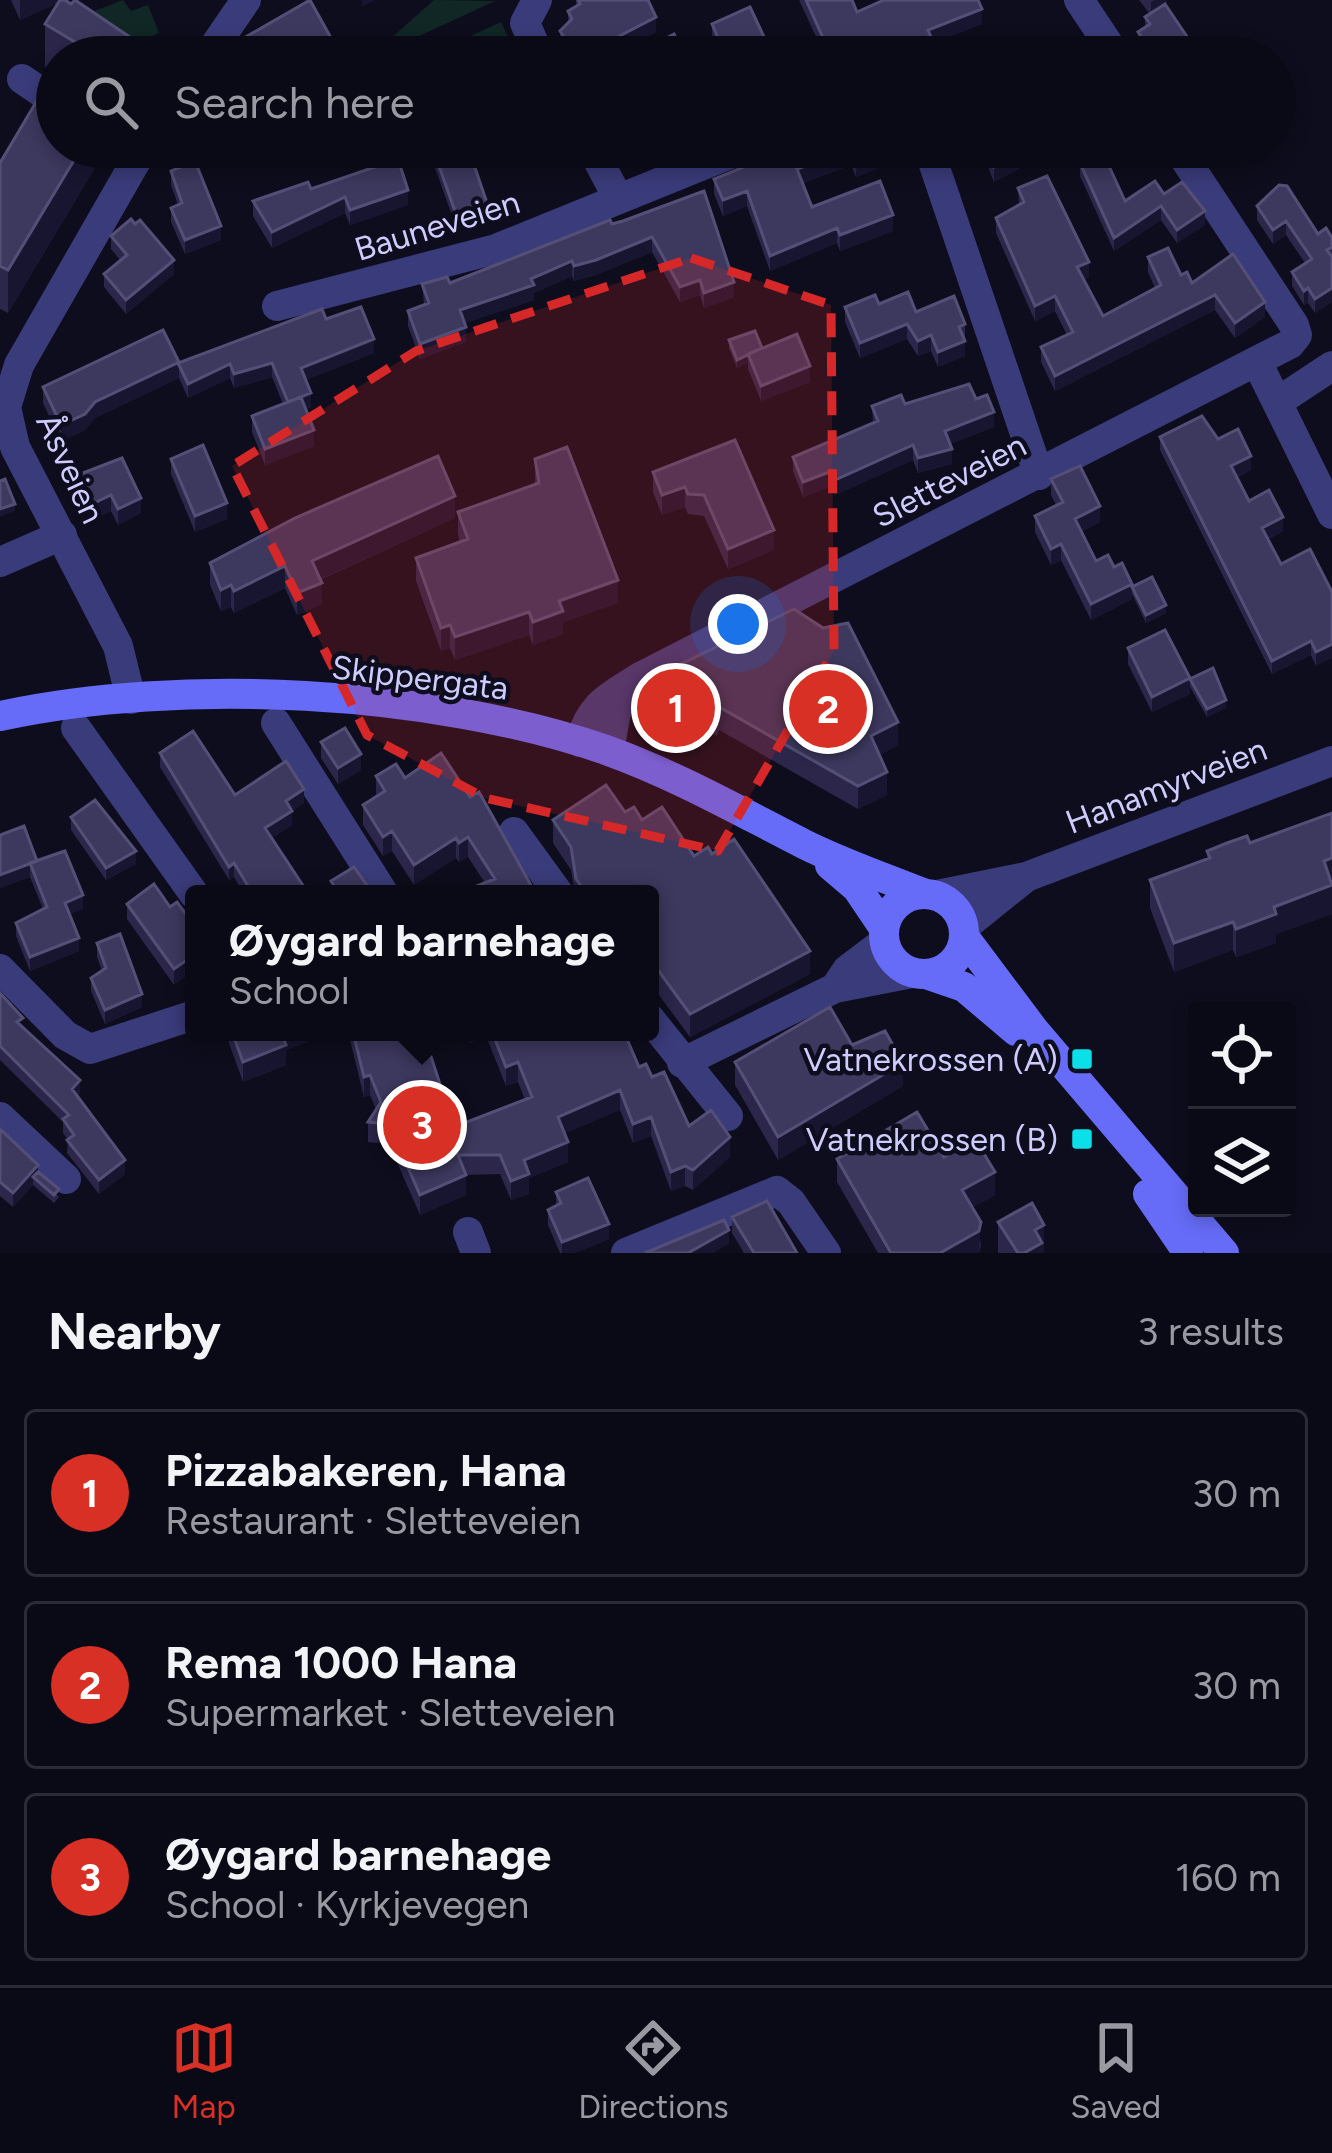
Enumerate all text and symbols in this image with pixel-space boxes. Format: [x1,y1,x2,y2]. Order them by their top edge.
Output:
search box [36,36,1296,168]
icon: search [78,69,144,135]
text: Search here [174,75,414,129]
street label: Bauneveien [350,182,524,269]
street label: Åsveien [28,407,113,529]
street label: Sletteveien [866,425,1032,536]
your location [708,594,768,654]
street label: Skippergata [329,647,510,708]
pin: 1 [637,663,715,753]
pin: 2 [789,664,867,754]
street label: Hanamyrveien [1060,729,1272,842]
popup [185,885,659,1041]
text: Øygard barnehage [229,913,615,967]
text: School [229,967,350,1014]
map controls [1188,1001,1296,1217]
button: locate [1188,1001,1296,1109]
place label: Vatnekrossen (A) [804,1040,1058,1079]
marker: Vatnekrossen (A) [1069,1046,1095,1072]
pin: 3 [383,1080,461,1170]
button: layers [1188,1109,1296,1217]
place label: Vatnekrossen (B) [806,1120,1058,1159]
marker: Vatnekrossen (B) [1069,1126,1095,1152]
text: Nearby [48,1301,221,1362]
text: 3 results [1137,1308,1284,1355]
text: Pizzabakeren, Hana [165,1443,567,1497]
text: 1 [82,1470,98,1517]
text: 30 m [1192,1470,1281,1517]
text: Restaurant · Sletteveien [165,1497,581,1544]
text: Rema 1000 Hana [165,1635,517,1689]
text: 2 [79,1662,101,1709]
text: 30 m [1192,1662,1281,1709]
text: Supermarket · Sletteveien [165,1689,615,1736]
text: Øygard barnehage [165,1827,551,1881]
text: 3 [79,1854,101,1901]
text: 160 m [1175,1854,1281,1901]
text: School · Kyrkjevegen [165,1881,529,1928]
tab: Map [171,2015,237,2126]
tab: Directions [578,2015,729,2126]
tab: Saved [1070,2015,1161,2126]

